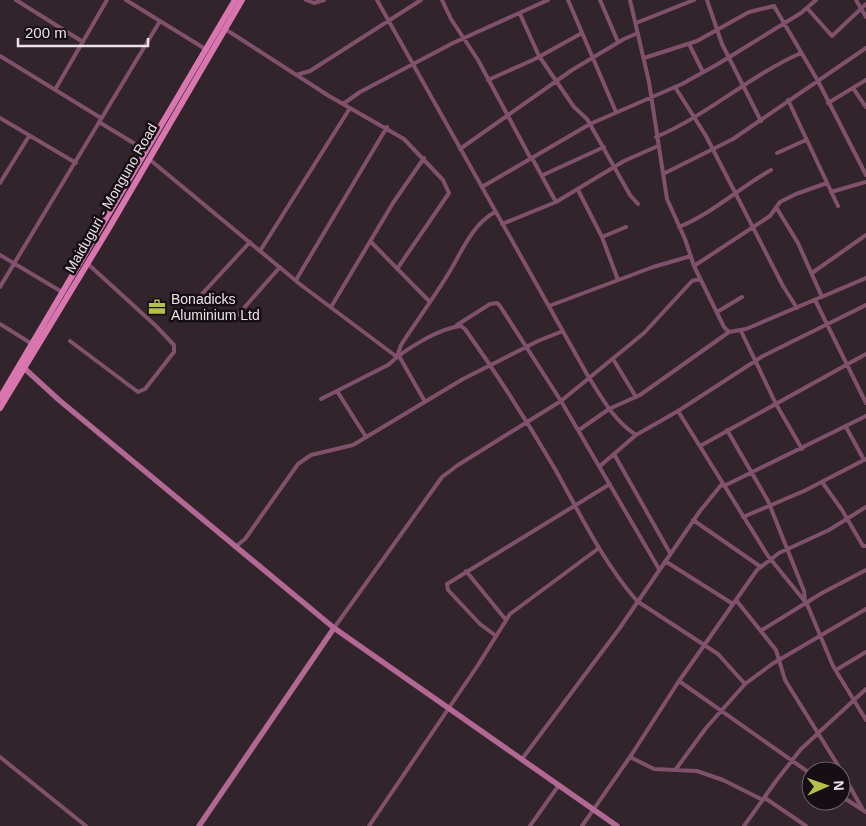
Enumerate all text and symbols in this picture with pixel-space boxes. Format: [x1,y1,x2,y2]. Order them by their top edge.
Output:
scale bar [18,15,148,47]
text: 200 m [25,24,67,41]
street label: Maiduguri - Monguno Road [62,121,160,275]
place label: Bonadicks Aluminium Ltd [171,291,260,323]
office icon: Bonadicks Aluminium Ltd [147,297,167,317]
north arrow [801,761,851,811]
text: N [831,780,847,791]

